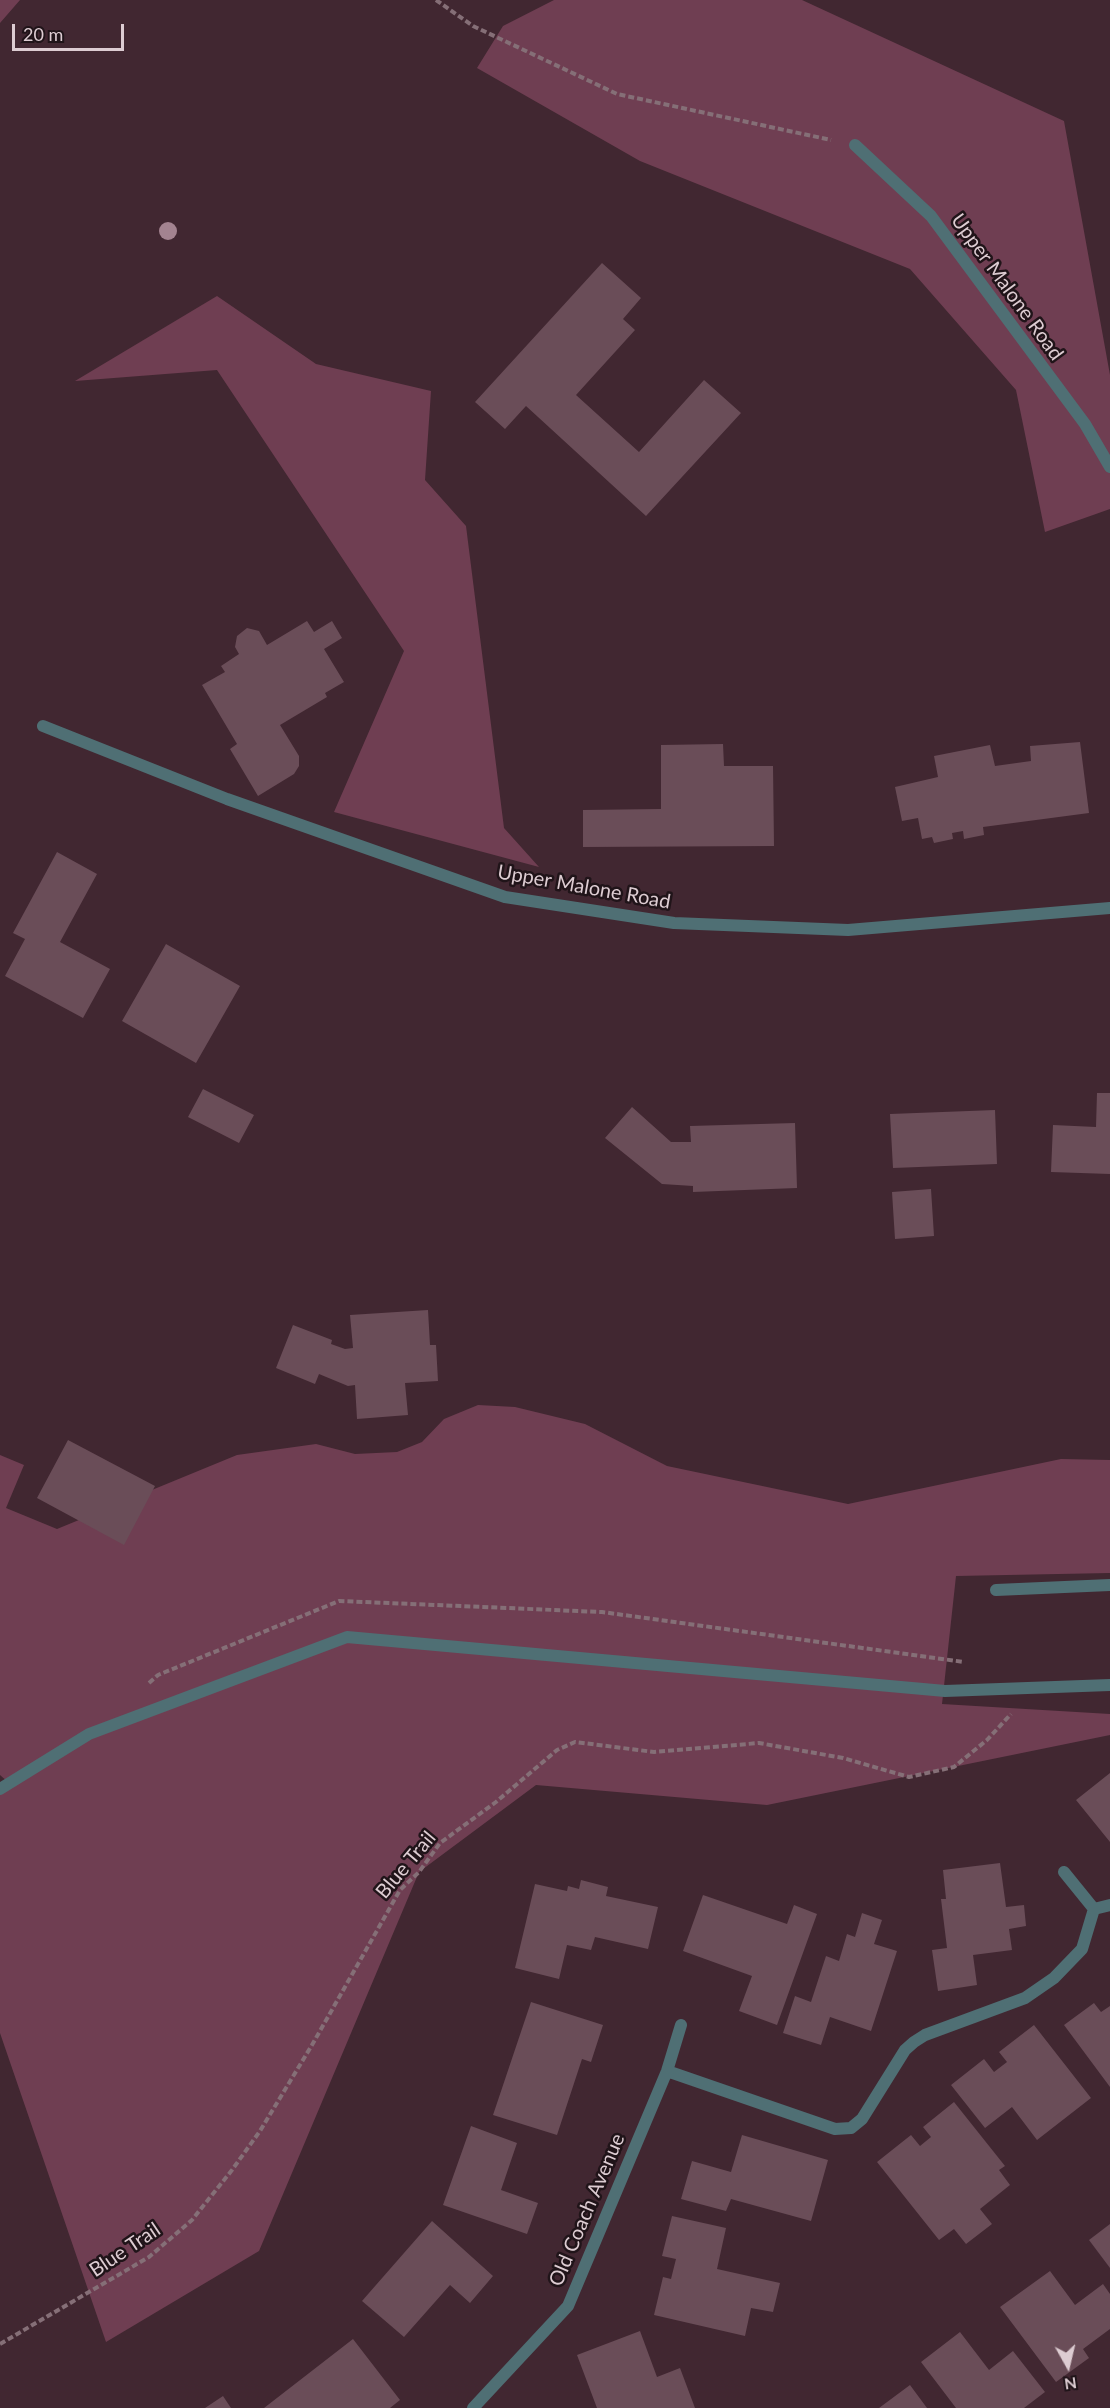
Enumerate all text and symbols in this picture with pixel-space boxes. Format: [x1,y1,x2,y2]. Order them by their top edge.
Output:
scale bar [15,12,128,50]
text: 20 m [23,23,63,45]
street label: Upper Malone Road [946,209,1068,365]
street label: Upper Malone Road [496,860,672,914]
street label: Blue Trail [371,1826,441,1904]
street label: Old Coach Avenue [544,2130,630,2290]
street label: Blue Trail [85,2218,165,2282]
north arrow [1038,2336,1098,2396]
text: N [1063,2374,1078,2395]

